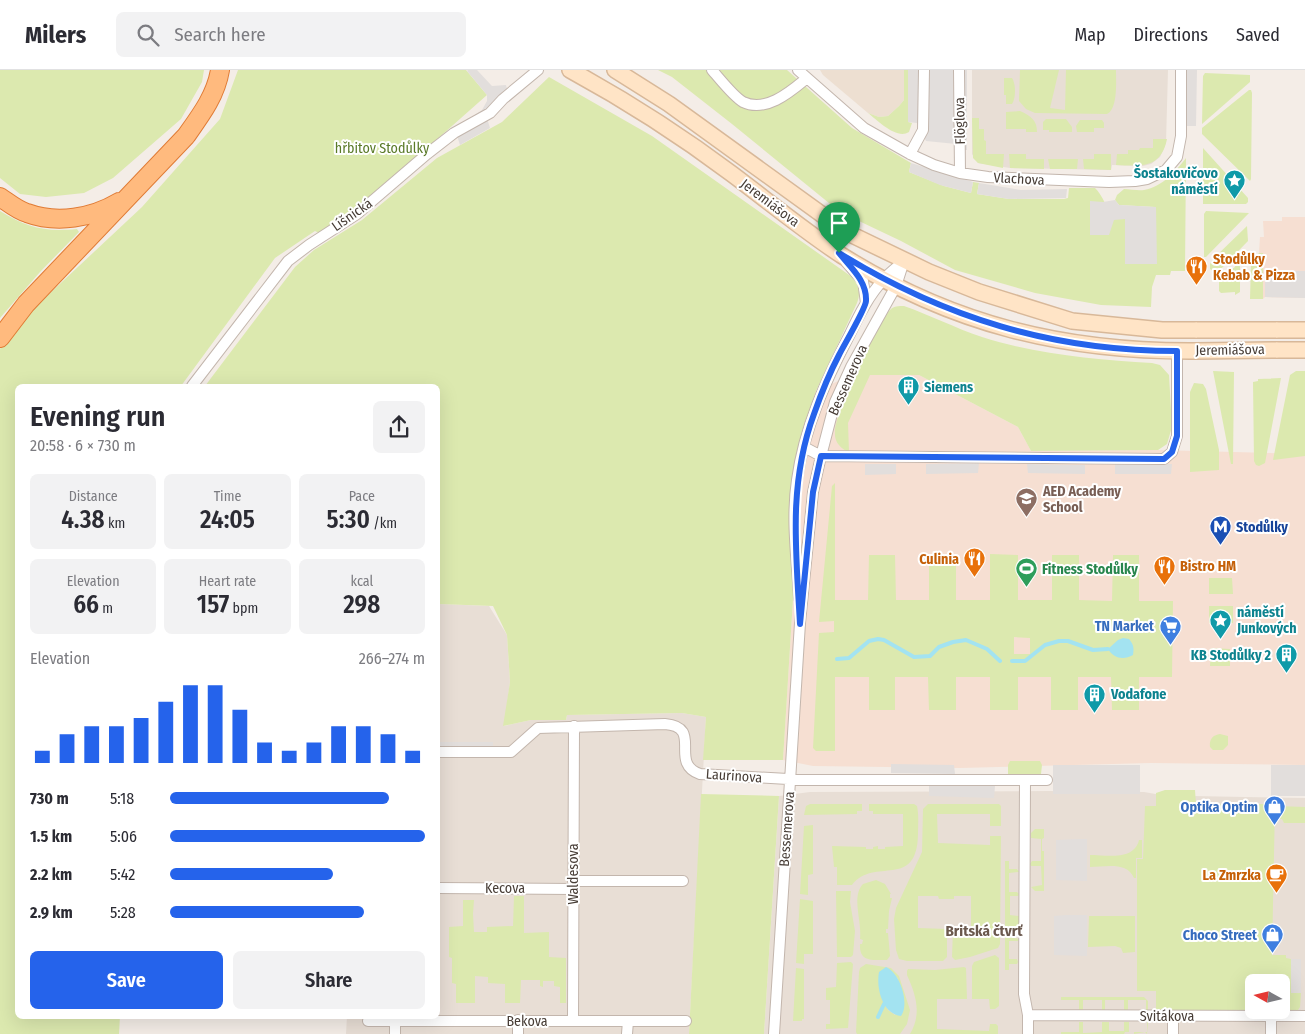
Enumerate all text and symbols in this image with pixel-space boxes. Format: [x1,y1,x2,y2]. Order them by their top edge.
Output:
search box [116,12,466,57]
text: Milers [25,21,86,49]
icon: search [134,21,162,49]
text: Search here [174,23,266,46]
text: Map [1074,24,1106,46]
text: Directions [1134,24,1208,46]
text: Saved [1236,24,1280,46]
street label: Flöglova [951,97,969,145]
park label: hřbitov Stodůlky [335,140,430,157]
place label: Šostakovičovo náměstí [1134,164,1219,198]
street label: Vlachova [993,169,1045,189]
place icon: Šostakovičovo náměstí [1222,169,1246,200]
street label: Jeremiášova [737,175,803,231]
street label: Líšnická [328,195,376,235]
pin [818,202,860,253]
icon: arrive [825,209,853,237]
place label: Stodůlky Kebab & Pizza [1213,251,1295,284]
restaurant icon: Stodůlky Kebab & Pizza [1185,255,1209,286]
street label: Jeremiášova [1195,341,1265,359]
street label: Bessemerova [825,342,871,418]
building icon: Siemens [896,375,920,406]
place label: Siemens [924,379,973,396]
text: Evening run [30,400,165,433]
button: share [373,401,425,453]
text: 20:58 · 6 × 730 m [30,436,136,455]
place label: AED Academy School [1042,483,1121,516]
school or university icon: AED Academy School [1015,487,1039,518]
text: Distance [69,488,118,505]
text: Time [214,488,241,505]
text: Pace [349,488,375,505]
text: 4.38 [61,505,105,535]
text: 24:05 [200,505,255,535]
text: 5:30 [327,505,370,535]
text: km [105,515,125,532]
text: /km [370,515,397,532]
metro station icon: Stodůlky [1208,515,1232,546]
place label: Stodůlky [1236,519,1288,536]
restaurant icon: Culinia [963,547,987,578]
place label: Culinia [919,551,959,568]
restaurant icon: Bistro HM [1152,554,1176,585]
sports icon: Fitness Stodůlky [1014,557,1038,588]
place label: Bistro HM [1180,558,1236,575]
place label: Fitness Stodůlky [1042,561,1138,578]
text: Elevation [67,573,120,590]
text: Heart rate [199,573,256,590]
text: kcal [350,573,373,590]
text: 66 [73,590,99,620]
text: 157 [197,590,229,620]
text: 298 [343,590,380,620]
text: m [99,600,113,617]
text: bpm [229,600,258,617]
place label: náměstí Junkových [1236,604,1297,637]
place icon: náměstí Junkových [1209,608,1233,639]
supermarket icon: TN Market [1158,614,1182,645]
place label: TN Market [1095,618,1155,635]
building icon: KB Stodůlky 2 [1275,643,1299,674]
place label: KB Stodůlky 2 [1191,647,1272,664]
text: Elevation [30,649,90,668]
text: 266–274 m [359,649,425,668]
building icon: Vodafone [1083,682,1107,713]
place label: Vodafone [1110,686,1166,703]
street label: Laurinova [705,766,763,786]
text: 730 m [30,789,69,808]
text: 5:18 [110,789,134,808]
street label: Bessemerova [776,791,798,867]
shop icon: Optika Optim [1262,795,1286,826]
place label: Optika Optim [1181,799,1258,816]
text: 1.5 km [30,827,72,846]
text: 5:06 [110,827,137,846]
street label: Waldesova [565,843,582,905]
cafe icon: La Zmrzka [1265,863,1289,894]
text: 2.2 km [30,865,72,884]
text: 5:42 [110,865,135,884]
place label: La Zmrzka [1203,867,1261,884]
street label: Kecova [485,880,525,897]
text: 2.9 km [30,903,73,922]
text: 5:28 [110,903,136,922]
district label: Britská čtvrť [945,922,1023,940]
shop icon: Choco Street [1261,923,1285,954]
place label: Choco Street [1183,927,1258,944]
button: Save [30,951,223,1009]
button: Share [233,951,425,1009]
north arrow [1245,974,1290,1019]
map controls [1245,974,1290,1019]
street label: Svitákova [1140,1008,1194,1025]
street label: Bekova [506,1013,548,1030]

